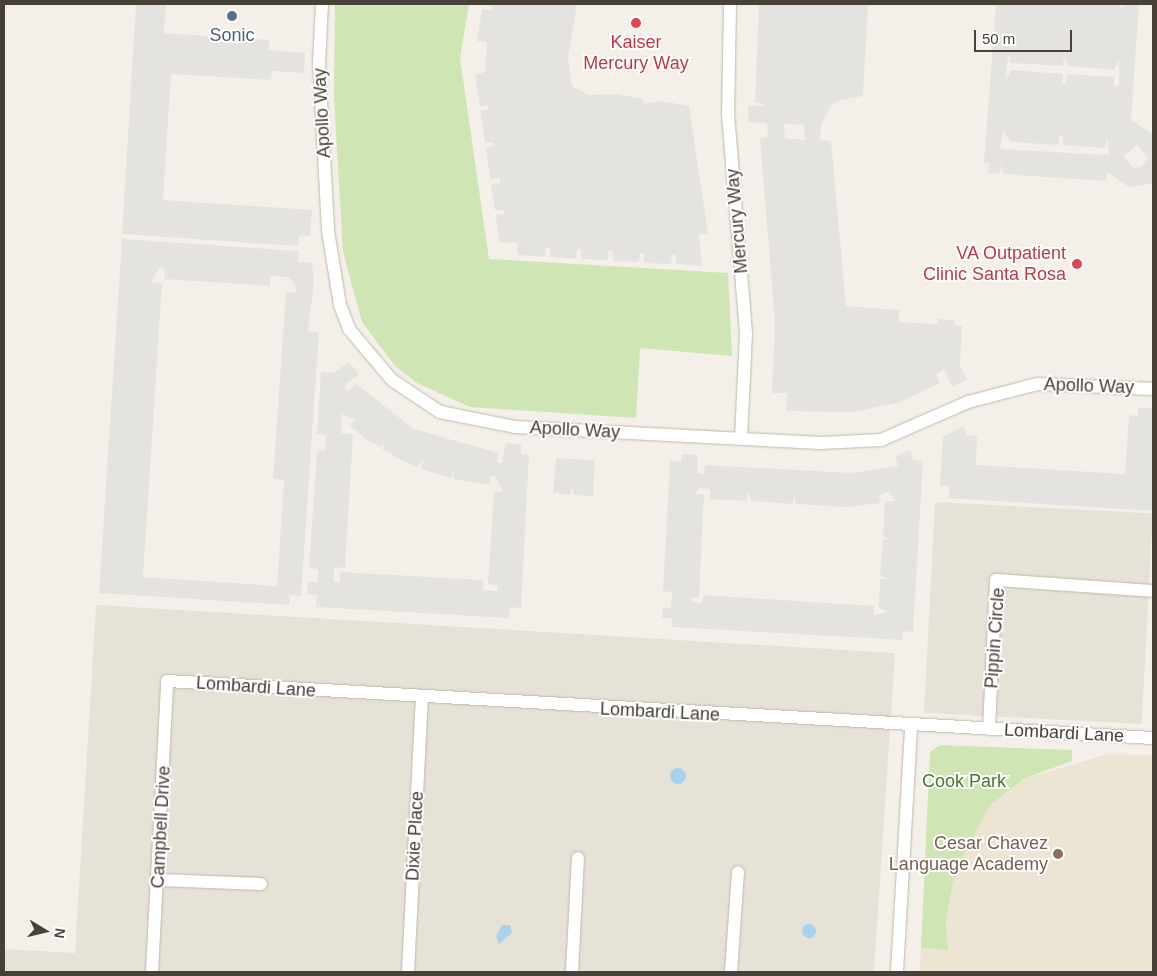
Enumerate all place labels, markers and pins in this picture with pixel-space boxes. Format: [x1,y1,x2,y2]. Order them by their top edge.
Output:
marker: Sonic [226,10,238,22]
marker: Kaiser Mercury Way [629,16,643,30]
place label: Sonic [209,24,255,46]
place label: Kaiser Mercury Way [583,32,689,74]
place label: VA Outpatient Clinic Santa Rosa [923,243,1066,286]
marker: VA Outpatient Clinic Santa Rosa [1070,257,1084,271]
place label: Cesar Chavez Language Academy [888,833,1048,876]
marker: Cesar Chavez Language Academy [1052,848,1064,860]

